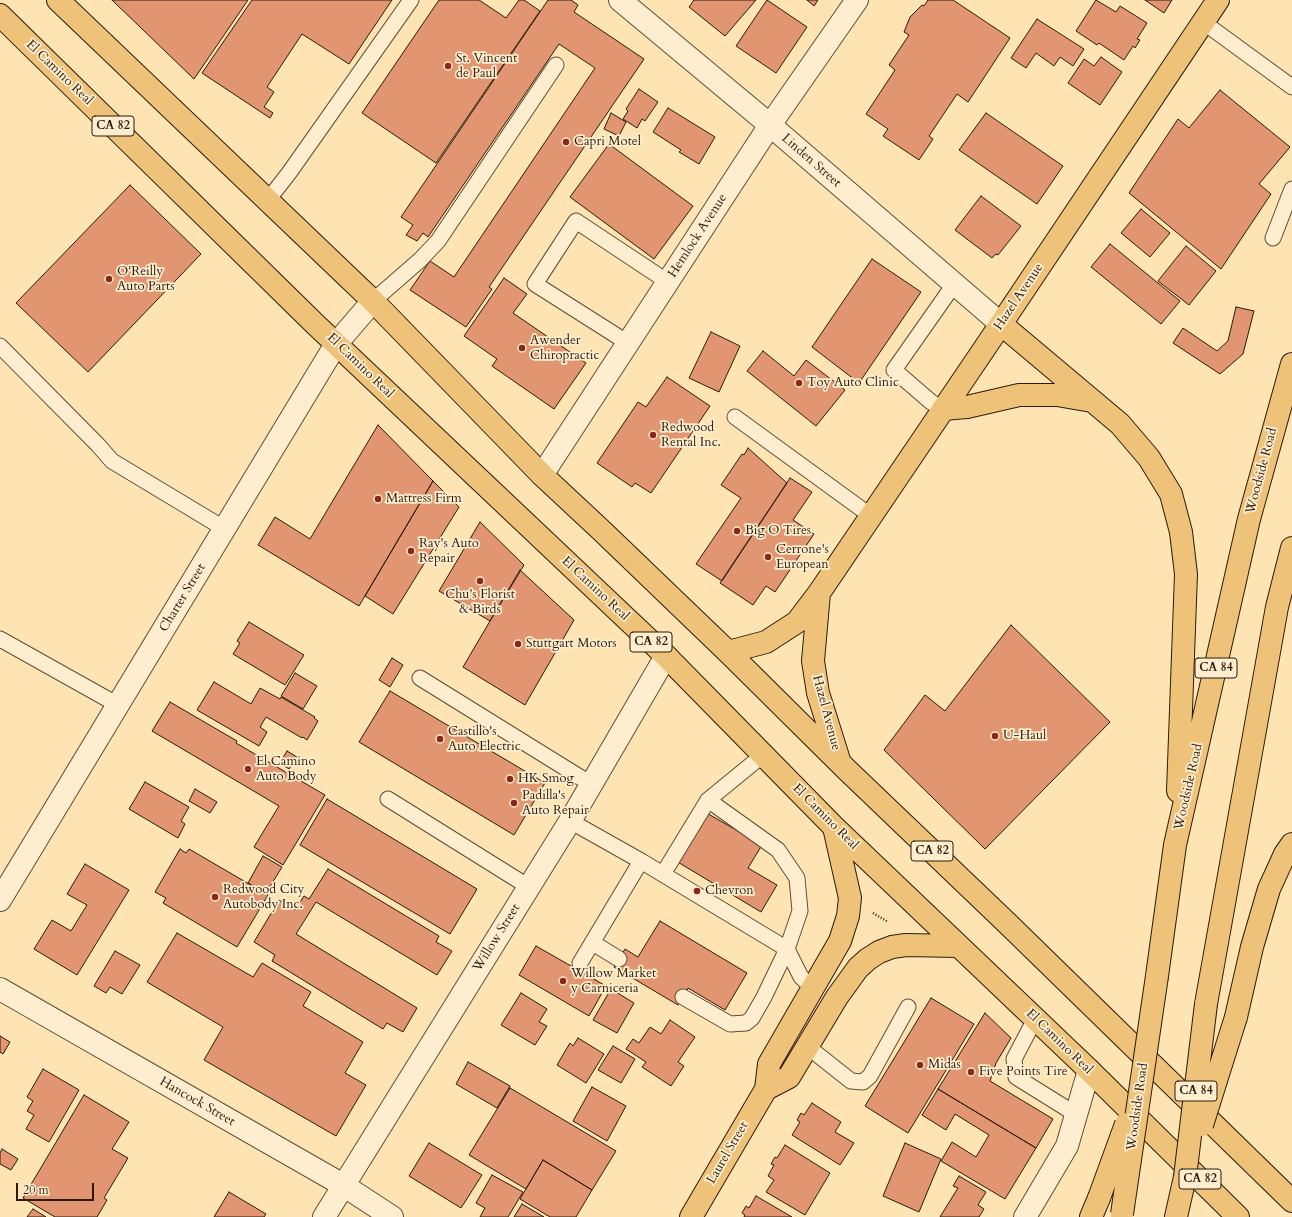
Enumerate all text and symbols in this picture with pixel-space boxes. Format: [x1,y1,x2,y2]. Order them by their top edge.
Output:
street label: El Camino Real [22,37,96,109]
place label: St. Vincent de Paul [456,51,517,82]
marker: St. Vincent de Paul [443,61,453,71]
road number: CA 82 [92,116,134,136]
street label: Linden Street [778,131,844,191]
place label: Capri Motel [574,134,641,150]
marker: Capri Motel [561,137,571,147]
street label: Hemlock Avenue [665,191,731,281]
street label: Hazel Avenue [991,261,1047,333]
place label: O'Reilly Auto Parts [117,264,175,295]
marker: O'Reilly Auto Parts [104,274,114,284]
street label: El Camino Real [323,330,397,402]
place label: Awender Chiropractic [530,333,599,364]
marker: Awender Chiropractic [517,343,527,353]
place label: Toy Auto Clinic [807,375,899,391]
marker: Toy Auto Clinic [794,378,804,388]
place label: Redwood Rental Inc. [661,420,721,451]
street label: Woodside Road [1243,426,1281,516]
marker: Redwood Rental Inc. [648,430,658,440]
place label: Mattress Firm [386,491,462,507]
marker: Mattress Firm [373,494,383,504]
place label: Big O Tires [745,523,811,539]
marker: Big O Tires [732,526,742,536]
place label: Ray's Auto Repair [419,536,479,567]
place label: Cerrone's European [776,542,829,573]
marker: Ray's Auto Repair [406,546,416,556]
marker: Cerrone's European [763,552,773,562]
street label: El Camino Real [558,554,632,624]
street label: Charter Street [156,561,210,635]
marker: Chu's Florist & Birds [475,576,485,586]
place label: Chu's Florist & Birds [445,587,515,618]
road number: CA 82 [630,632,672,652]
place label: Stuttgart Motors [526,636,617,652]
marker: Stuttgart Motors [513,639,523,649]
road number: CA 84 [1195,658,1237,678]
street label: Hazel Avenue [808,674,844,752]
place label: Castillo's Auto Electric [448,724,521,755]
place label: U-Haul [1003,728,1046,744]
marker: U-Haul [990,731,1000,741]
marker: Castillo's Auto Electric [435,734,445,744]
street label: Woodside Road [1171,742,1207,832]
place label: El Camino Auto Body [256,754,317,785]
marker: El Camino Auto Body [243,764,253,774]
place label: HK Smog [518,771,574,787]
marker: HK Smog [505,774,515,784]
street label: El Camino Real [789,781,861,853]
place label: Padilla's Auto Repair [522,788,589,819]
marker: Padilla's Auto Repair [509,798,519,808]
road number: CA 82 [911,841,953,861]
place label: Redwood City Autobody Inc. [223,882,304,913]
place label: Chevron [705,883,754,899]
marker: Chevron [692,886,702,896]
marker: Redwood City Autobody Inc. [210,892,220,902]
street label: Willow Street [470,901,524,975]
place label: Willow Market y Carniceria [571,966,656,997]
marker: Willow Market y Carniceria [558,976,568,986]
street label: El Camino Real [1022,1006,1096,1078]
place label: Midas [928,1057,961,1073]
marker: Midas [915,1060,925,1070]
street label: Woodside Road [1124,1062,1152,1152]
place label: Five Points Tire [979,1064,1068,1080]
marker: Five Points Tire [966,1067,976,1077]
street label: Hancock Street [157,1074,237,1130]
road number: CA 84 [1175,1081,1217,1101]
street label: Laurel Street [704,1119,752,1187]
road number: CA 82 [1179,1169,1221,1189]
scale bar [18,1175,96,1201]
text: 20 m [23,1182,49,1198]

